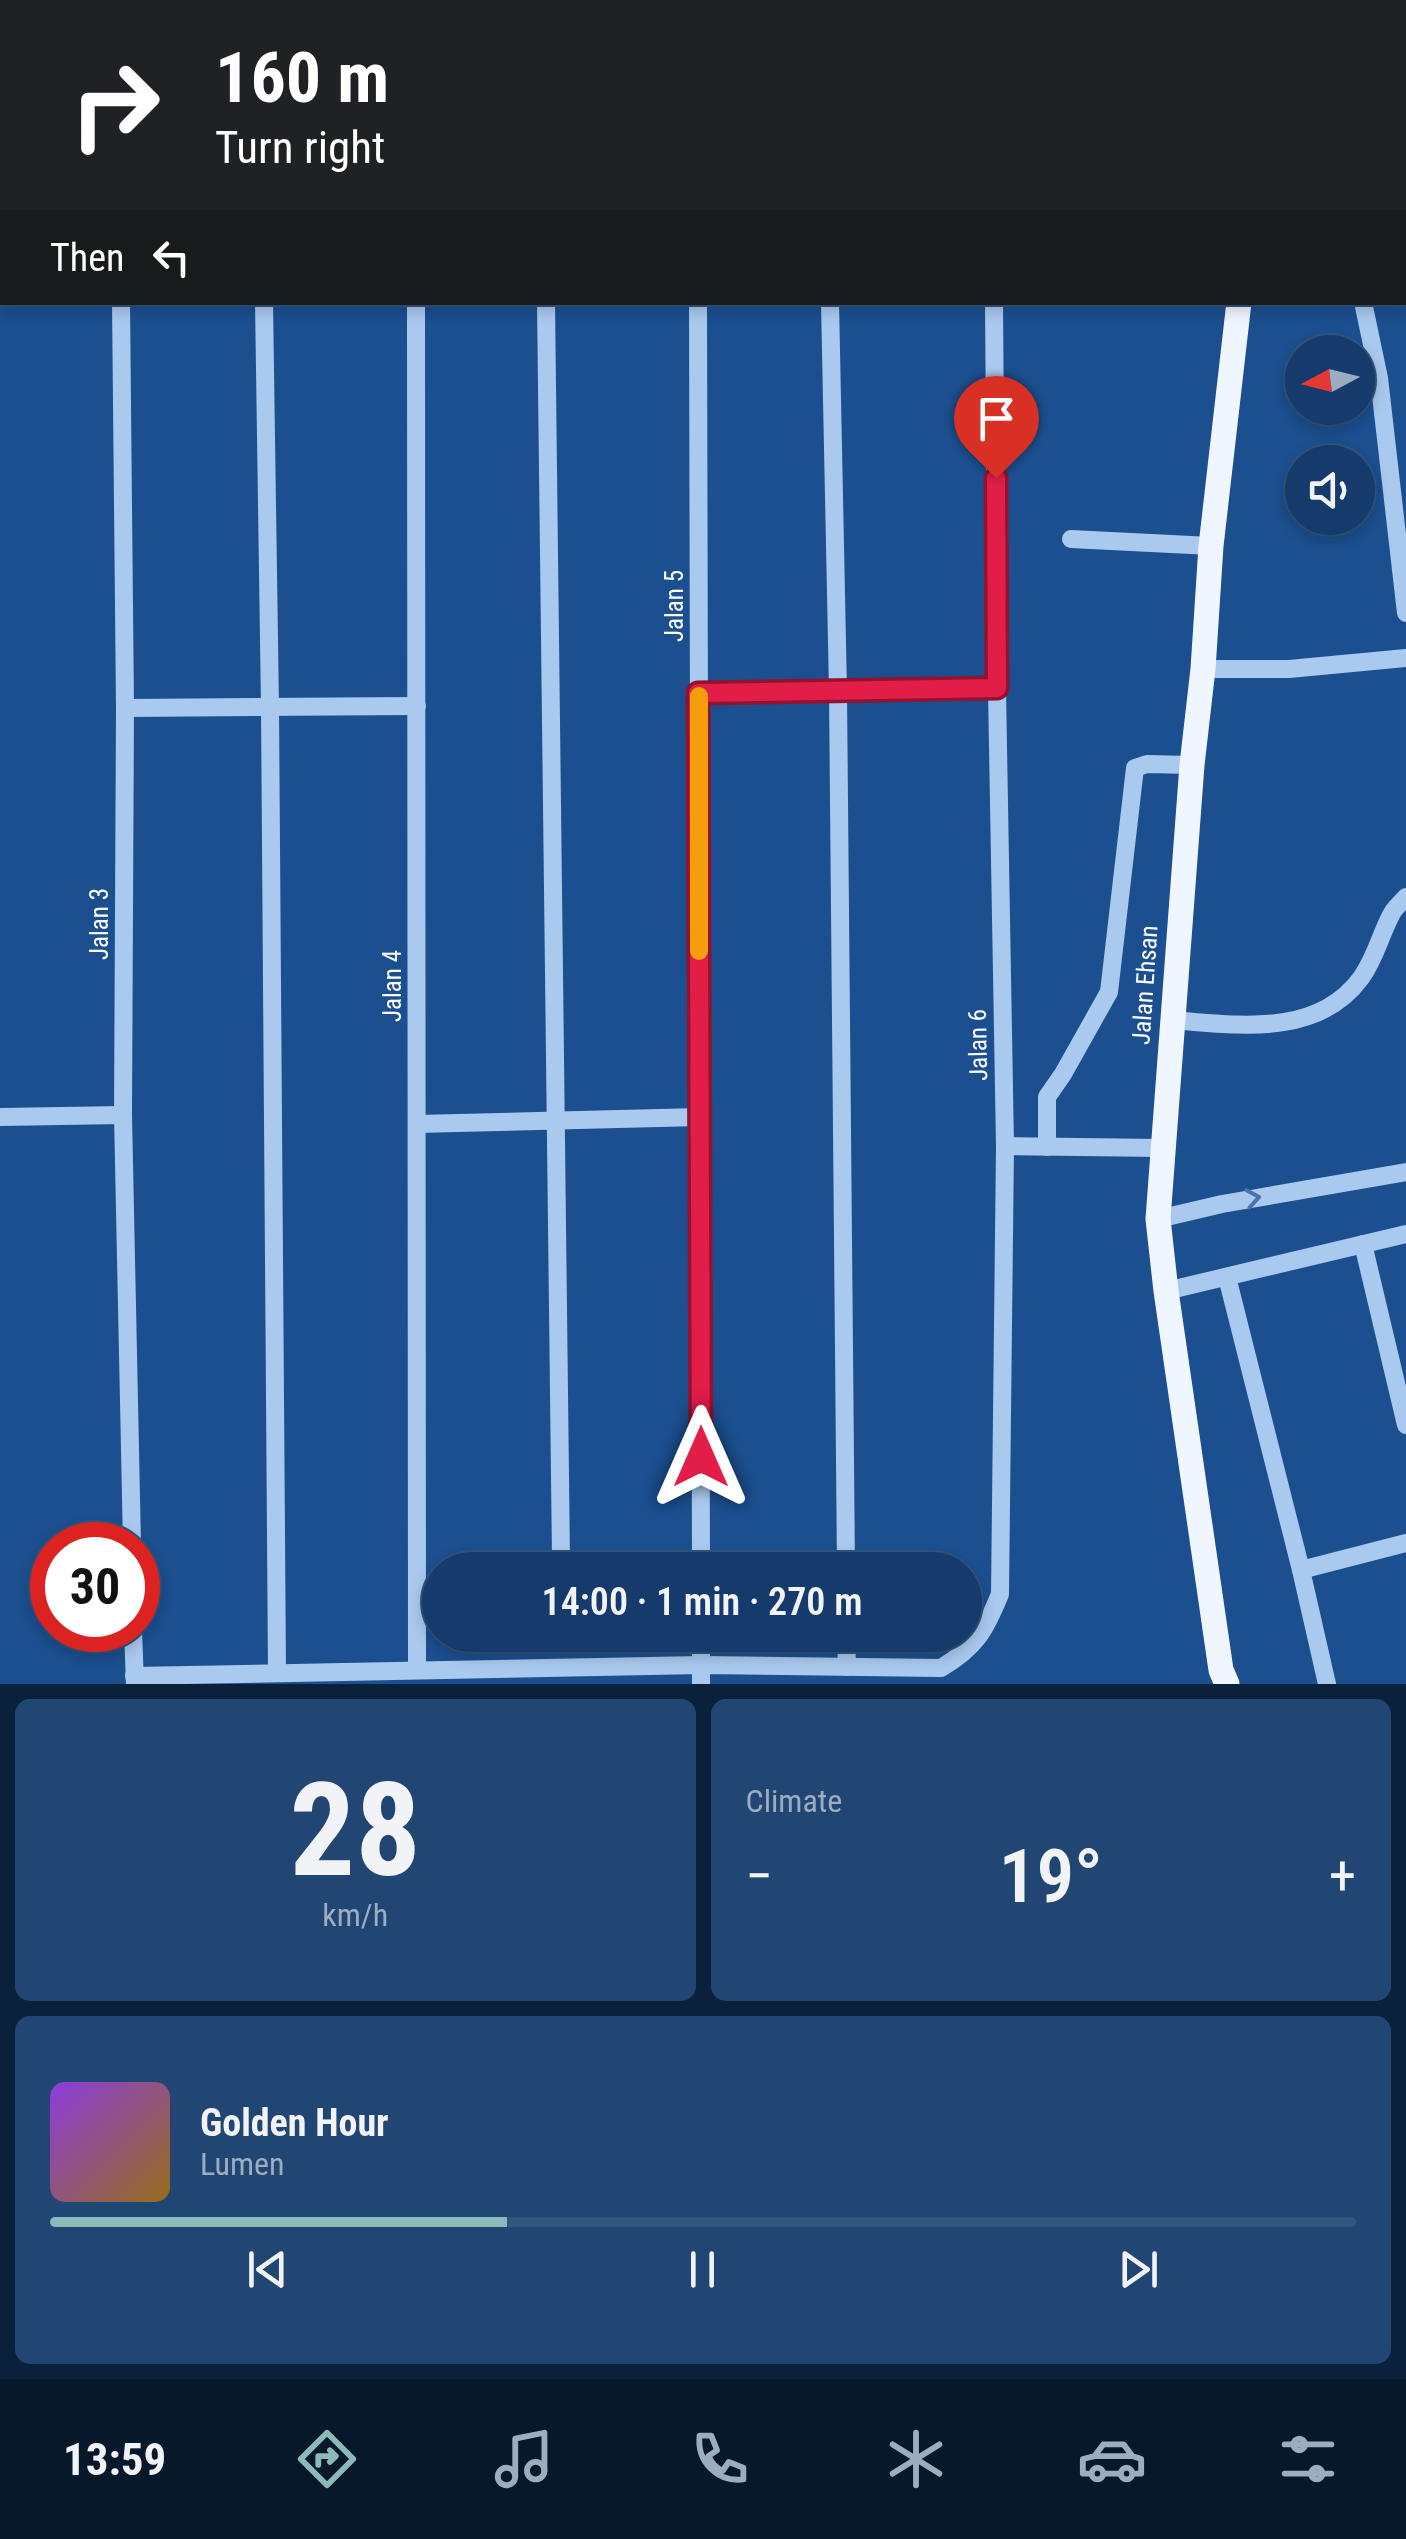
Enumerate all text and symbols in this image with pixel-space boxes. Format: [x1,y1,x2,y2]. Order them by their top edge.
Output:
text: 160 m [215,37,389,119]
icon: right [50,40,180,170]
text: Turn right [215,121,385,174]
icon: left [144,230,199,285]
text: Then [50,236,124,280]
north arrow [1285,335,1375,425]
map controls [1285,335,1375,535]
pin [954,376,1039,479]
icon: arrive [969,391,1024,446]
button: sound [1285,445,1375,535]
street label: Jalan 5 [660,570,689,642]
street label: Jalan 3 [85,888,114,960]
street label: Jalan Ehsan [1126,924,1164,1046]
street label: Jalan 4 [378,950,407,1022]
street label: Jalan 6 [963,1009,993,1081]
one-way arrow [1245,1188,1262,1209]
position arrow [649,1405,753,1509]
speed limit sign: 30 [30,1522,160,1652]
text: 14:00 · 1 min · 270 m [542,1580,862,1624]
text: 28 [290,1754,421,1907]
text: Climate [746,1782,842,1820]
text: 19° [999,1832,1103,1920]
text: − [746,1844,773,1908]
text: + [1329,1844,1356,1908]
text: km/h [322,1896,388,1934]
text: Golden Hour [200,2101,389,2145]
text: Lumen [200,2145,285,2183]
icon: previous [240,2242,295,2297]
icon: pause [675,2242,730,2297]
icon: next [1111,2242,1166,2297]
icon: directions [292,2424,362,2494]
icon: music [489,2424,559,2494]
icon: phone [685,2424,755,2494]
icon: climate [881,2424,951,2494]
icon: car [1077,2424,1147,2494]
icon: filters [1273,2424,1343,2494]
text: 13:59 [63,2433,166,2486]

